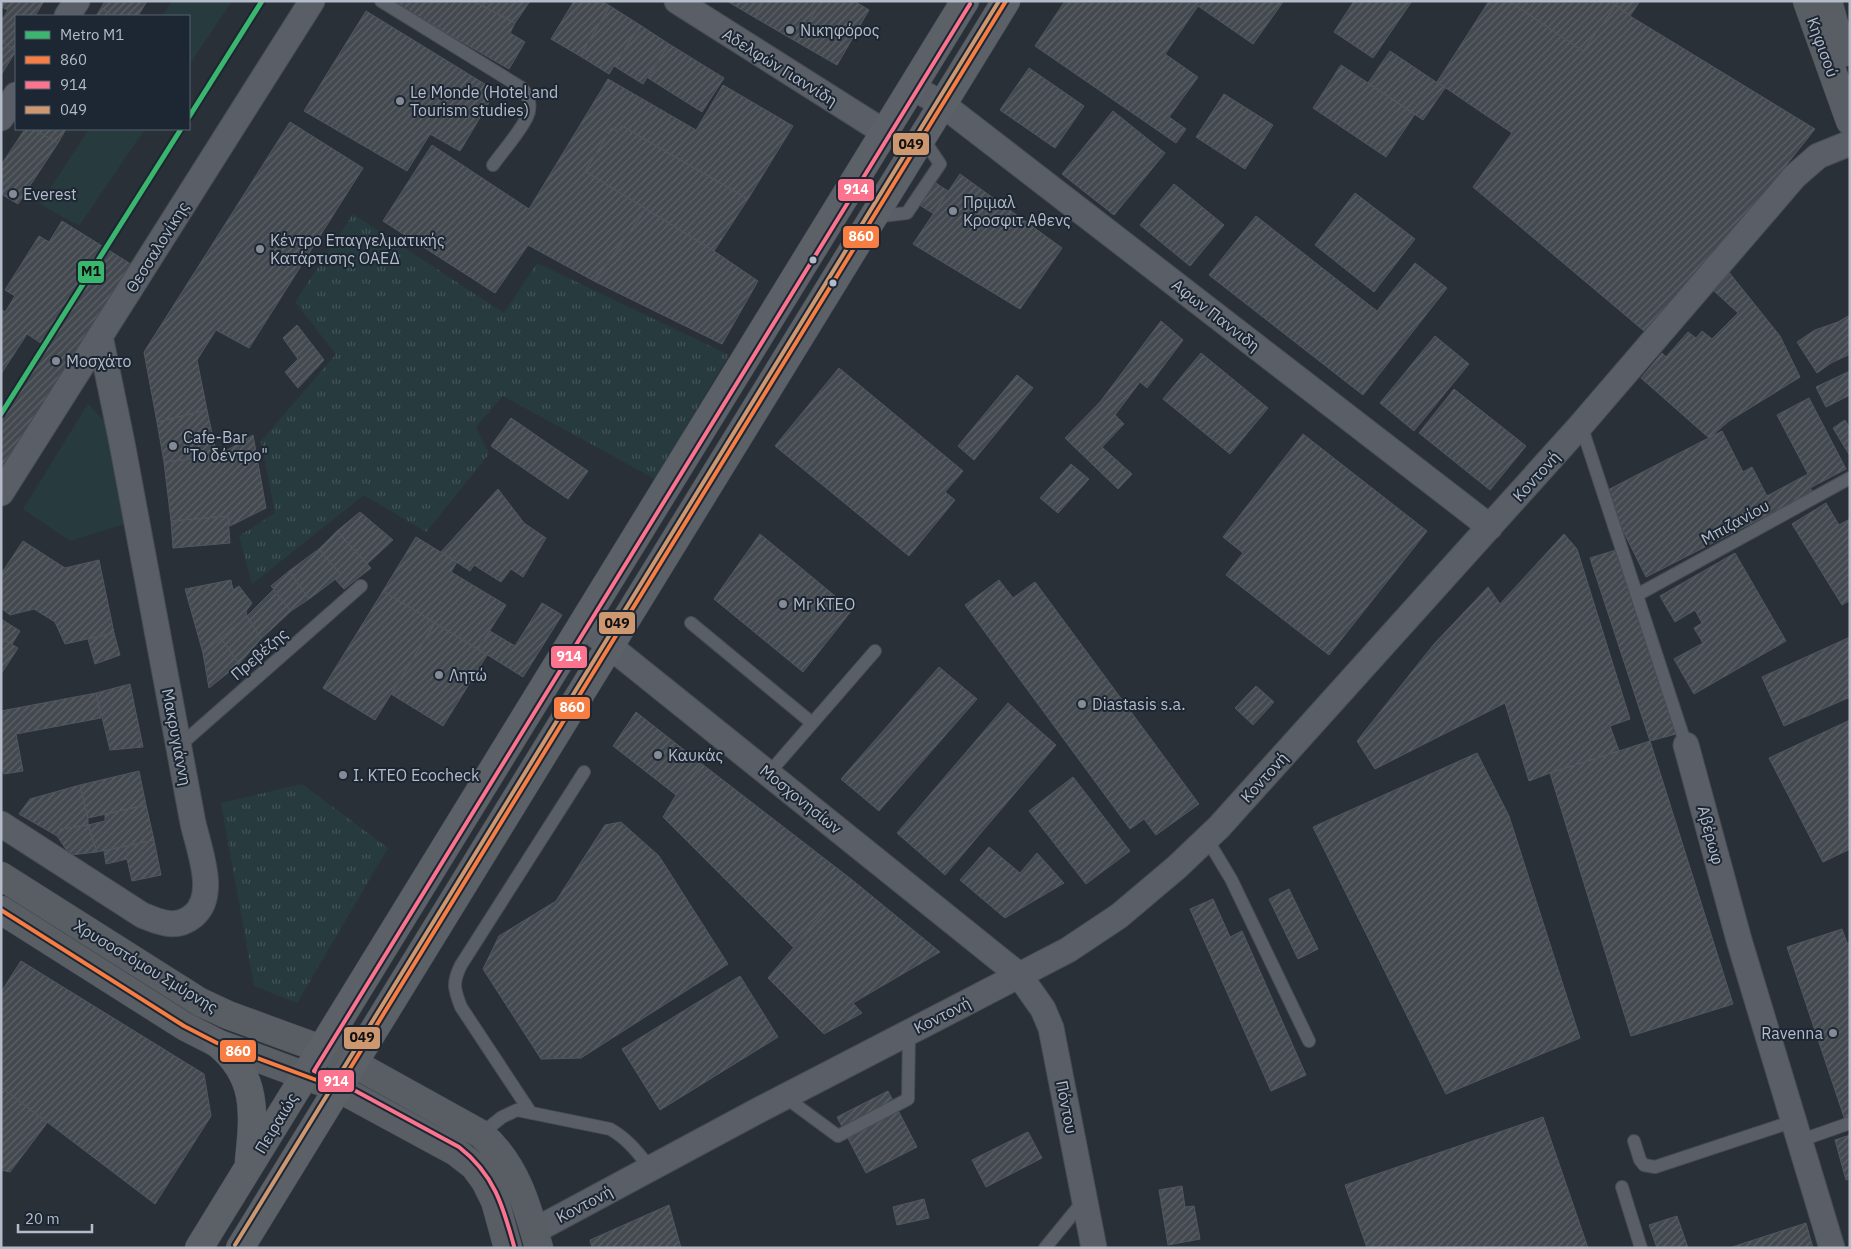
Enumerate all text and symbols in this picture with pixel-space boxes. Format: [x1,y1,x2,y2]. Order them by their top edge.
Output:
street label: Κηφισού [1803,14,1843,80]
legend [15,15,190,130]
place label: Νικηφόρος [800,20,880,40]
street label: Αδελφών Γιαννίδη [719,24,841,110]
marker: Νικηφόρος [784,24,796,36]
text: Metro Μ1 [60,25,124,44]
text: 860 [60,50,87,69]
text: 914 [60,75,87,94]
place label: Le Monde (Hotel and Tourism studies) [410,82,558,120]
marker: Le Monde (Hotel and Tourism studies) [394,95,406,107]
text: 049 [60,100,87,119]
line badge: 049 [892,132,930,156]
text: 049 [898,135,924,153]
line badge: 914 [837,178,875,202]
text: 914 [843,180,869,198]
place label: Everest [23,184,77,204]
marker: Everest [7,188,19,200]
place label: Πριμαλ Κροσφιτ Αθενς [963,192,1071,230]
street label: Θεσσαλονίκης [121,198,193,296]
marker: Πριμαλ Κροσφιτ Αθενς [947,205,959,217]
line badge: 860 [842,225,880,249]
text: 860 [848,227,874,245]
place label: Κέντρο Επαγγελματικής Κατάρτισης ΟΑΕΔ [270,230,445,268]
marker: Κέντρο Επαγγελματικής Κατάρτισης ΟΑΕΔ [254,243,266,255]
unlabelled marker [808,255,818,265]
line badge: Μ1 [77,260,105,284]
text: Μ1 [81,262,102,280]
street label: Αφων Παννιδη [1168,274,1264,356]
unlabelled marker [828,278,838,288]
place label: Μοσχάτο [66,351,132,371]
marker: Μοσχάτο [50,355,62,367]
place label: Cafe-Bar "Το δέντρο" [183,427,268,465]
marker: Cafe-Bar "Το δέντρο" [167,440,179,452]
street label: Κοντονή [1508,447,1564,505]
street label: Μπιζανίου [1697,495,1773,549]
place label: Mr KTEO [793,594,855,614]
marker: Mr KTEO [777,598,789,610]
line badge: 049 [598,611,636,635]
text: 049 [604,614,630,632]
street label: Πρεβέζης [226,624,292,684]
line badge: 914 [550,645,588,669]
text: 914 [556,647,582,665]
place label: Λητώ [449,665,487,685]
marker: Λητώ [433,669,445,681]
street label: Μακρυγιάννη [158,687,196,787]
place label: Diastasis s.a. [1092,694,1186,714]
line badge: 860 [553,696,591,720]
text: 860 [559,698,585,716]
marker: Diastasis s.a. [1076,698,1088,710]
place label: Καυκάς [668,745,723,765]
street label: Κοντονή [1236,748,1292,806]
marker: Καυκάς [652,749,664,761]
street label: Μοσχονησίων [756,760,846,838]
place label: Ι. ΚΤΕΟ Ecocheck [353,765,480,785]
marker: Ι. ΚΤΕΟ Ecocheck [337,769,349,781]
street label: Αβέρωφ [1694,803,1728,867]
street label: Χρυσοστόμου Σμύρνης [70,915,222,1017]
street label: Κοντονή [910,992,974,1038]
place label: Ravenna [1761,1023,1823,1043]
line badge: 049 [343,1026,381,1050]
marker: Ravenna [1827,1027,1839,1039]
text: 049 [349,1028,375,1046]
line badge: 860 [219,1039,257,1063]
text: 860 [225,1042,251,1060]
line badge: 914 [317,1069,355,1093]
text: 914 [323,1072,349,1090]
street label: Πόντου [1052,1079,1082,1135]
street label: Πειραιώς [250,1089,302,1157]
street label: Κοντονή [552,1181,616,1227]
scale bar [18,1202,91,1234]
text: 20 m [25,1209,60,1228]

